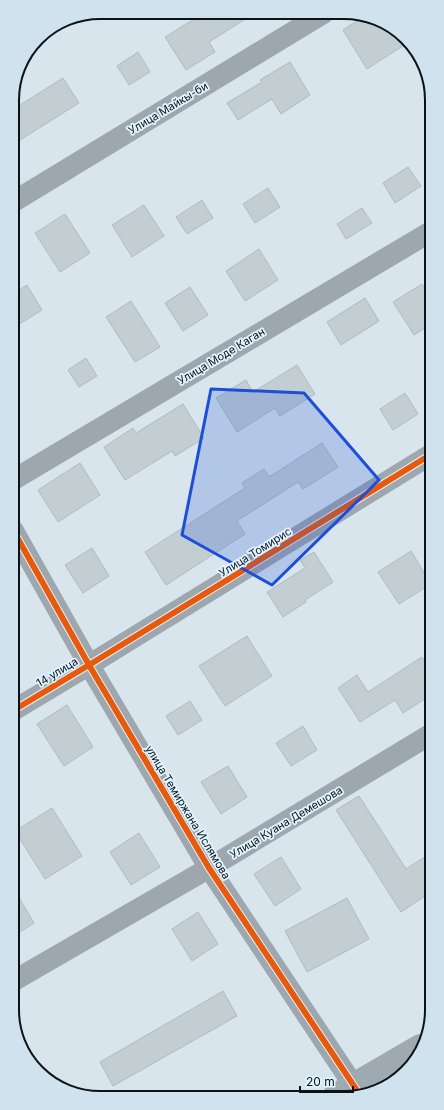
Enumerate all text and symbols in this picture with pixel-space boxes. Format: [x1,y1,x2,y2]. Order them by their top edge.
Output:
street label: Улица Майкы-би [126,79,210,137]
street label: Улица Моде Каган [175,324,267,388]
street label: Улица Томирис [216,524,294,580]
street label: 14 улица [34,654,80,690]
street label: улица Темиржана Ислямова [142,742,234,882]
street label: Улица Куана Демешова [227,783,345,861]
scale bar [300,1068,353,1094]
text: 20 m [306,1074,335,1089]

